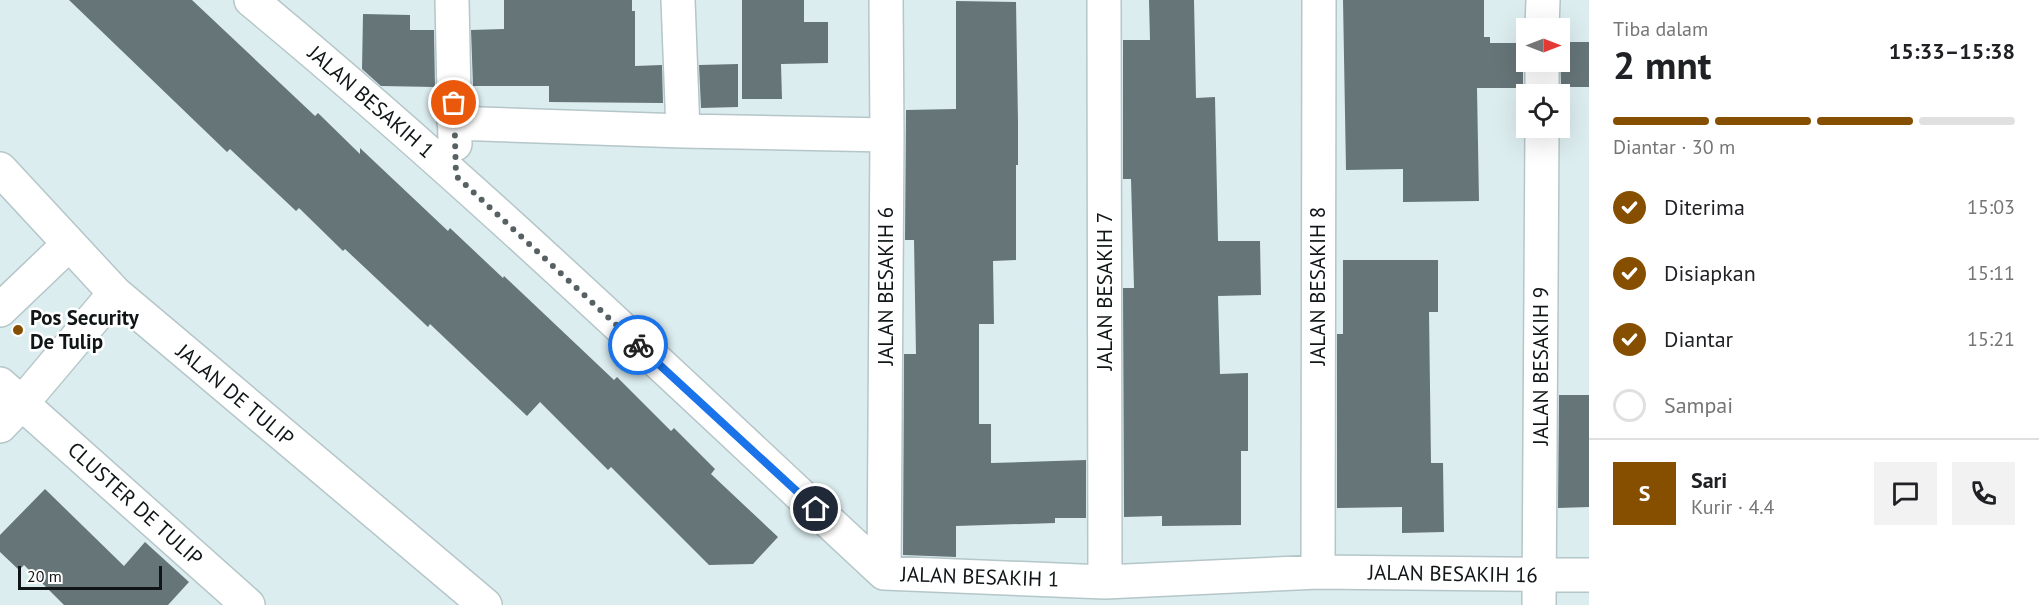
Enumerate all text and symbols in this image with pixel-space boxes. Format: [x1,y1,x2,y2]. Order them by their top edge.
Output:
text: Tiba dalam [1613,16,1708,42]
north arrow [1516,18,1570,72]
map controls [1516,18,1570,138]
text: 15:33–15:38 [1889,37,2015,65]
street label: JALAN BESAKIH 1 [302,39,440,164]
text: 2 mnt [1613,39,1711,90]
pin [428,77,479,128]
button: locate [1516,84,1570,138]
icon: bag [437,86,470,119]
text: Diantar · 30 m [1613,134,1735,160]
icon: check [1613,191,1646,224]
text: Diterima [1664,193,1745,221]
text: 15:03 [1967,194,2015,220]
street label: JALAN BESAKIH 6 [872,207,899,366]
street label: JALAN BESAKIH 8 [1304,207,1331,366]
street label: JALAN BESAKIH 7 [1091,212,1118,371]
icon: check [1613,257,1646,290]
text: Disiapkan [1664,259,1756,287]
text: 15:11 [1967,260,2015,286]
street label: JALAN BESAKIH 9 [1527,287,1554,446]
place label: Pos Security De Tulip [30,304,140,355]
courier [608,315,668,375]
marker: Pos Security De Tulip [11,323,25,337]
icon: check [1613,323,1646,356]
text: Diantar [1664,325,1733,353]
text: 15:21 [1967,326,2015,352]
icon: bike [622,329,655,362]
street label: JALAN DE TULIP [170,337,300,452]
text: Sampai [1664,391,1733,419]
street label: CLUSTER DE TULIP [62,436,209,571]
button: chat [1874,462,1937,525]
button: phone [1952,462,2015,525]
text: Sari [1691,466,1727,494]
text: S [1639,479,1650,507]
pin [790,483,841,534]
icon: home [799,492,832,525]
text: Kurir · 4.4 [1691,494,1774,520]
street label: JALAN BESAKIH 16 [1367,559,1538,588]
street label: JALAN BESAKIH 1 [899,560,1060,593]
scale bar [18,563,162,590]
text: 20 m [27,566,62,586]

